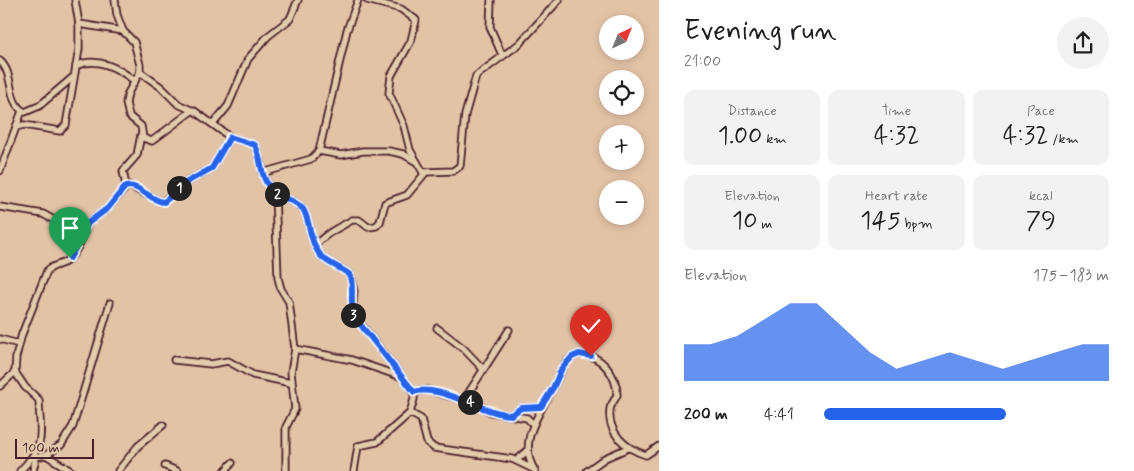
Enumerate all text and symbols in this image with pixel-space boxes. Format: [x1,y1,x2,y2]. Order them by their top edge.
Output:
text: Evening run [684,13,837,50]
north arrow [599,15,644,60]
map controls [599,15,644,225]
button: share [1057,17,1109,69]
text: 21:00 [684,51,721,72]
button: locate [599,70,644,115]
text: Distance [728,102,777,120]
text: Time [882,102,911,120]
text: Pace [1027,102,1055,120]
text: 1.00 [718,120,762,153]
text: 4:32 [874,120,919,153]
text: 4:32 [1003,120,1049,153]
button: + [599,125,644,170]
text: km [762,130,787,148]
text: /km [1049,130,1079,148]
pin: 1 [166,176,192,200]
text: 1 [176,179,183,197]
button: − [599,180,644,225]
pin: 2 [264,182,290,206]
text: 2 [274,185,281,203]
text: Elevation [725,187,780,205]
text: Heart rate [865,187,928,205]
text: kcal [1029,187,1053,205]
text: 10 [732,205,757,238]
text: 145 [860,205,901,238]
text: 79 [1026,205,1056,238]
pin [49,207,91,258]
icon: arrive [56,214,84,242]
text: m [757,215,772,233]
text: bpm [901,215,933,233]
text: Elevation [684,265,747,286]
text: 175–183 m [1033,265,1109,286]
pin: 3 [340,302,366,328]
pin [570,305,612,356]
text: 3 [350,306,357,324]
icon: check [577,312,605,340]
pin: 4 [458,390,482,414]
text: 4 [466,393,475,411]
text: 200 m [684,404,728,425]
text: 4:41 [764,404,794,425]
scale bar [15,436,94,459]
text: 100 m [22,439,60,457]

